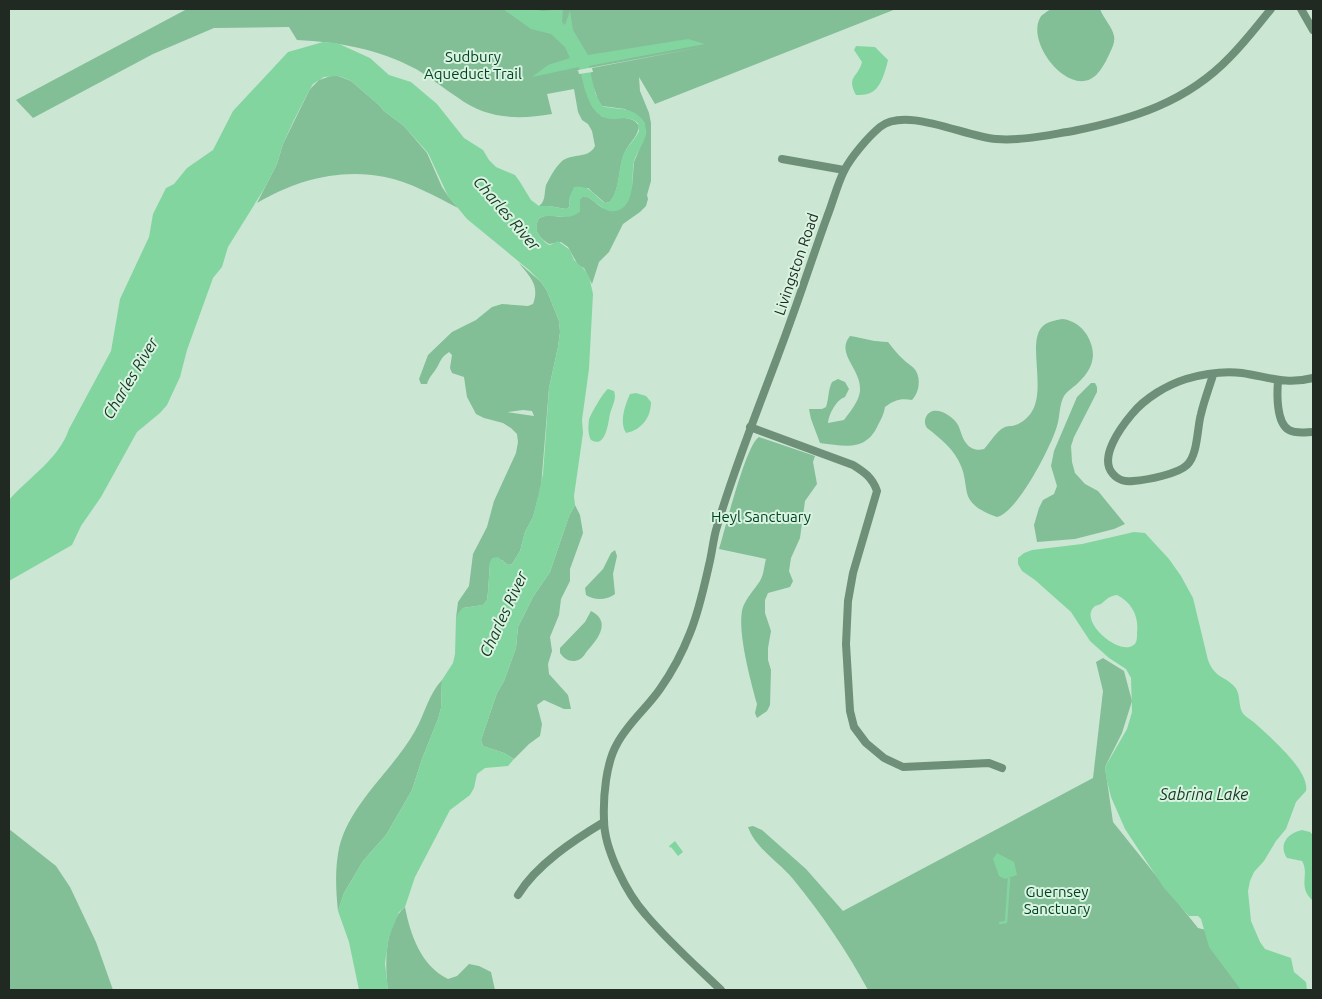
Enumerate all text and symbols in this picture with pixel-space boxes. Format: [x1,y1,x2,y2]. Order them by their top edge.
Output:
park label: Sudbury Aqueduct Trail [424,48,522,82]
water label: Charles River [470,172,545,254]
street label: Livingston Road [771,211,821,317]
water label: Charles River [99,333,162,422]
park label: Heyl Sanctuary [711,508,811,525]
water label: Charles River [475,568,531,660]
water label: Sabrina Lake [1159,785,1248,803]
park label: Guernsey Sanctuary [1024,883,1090,917]

